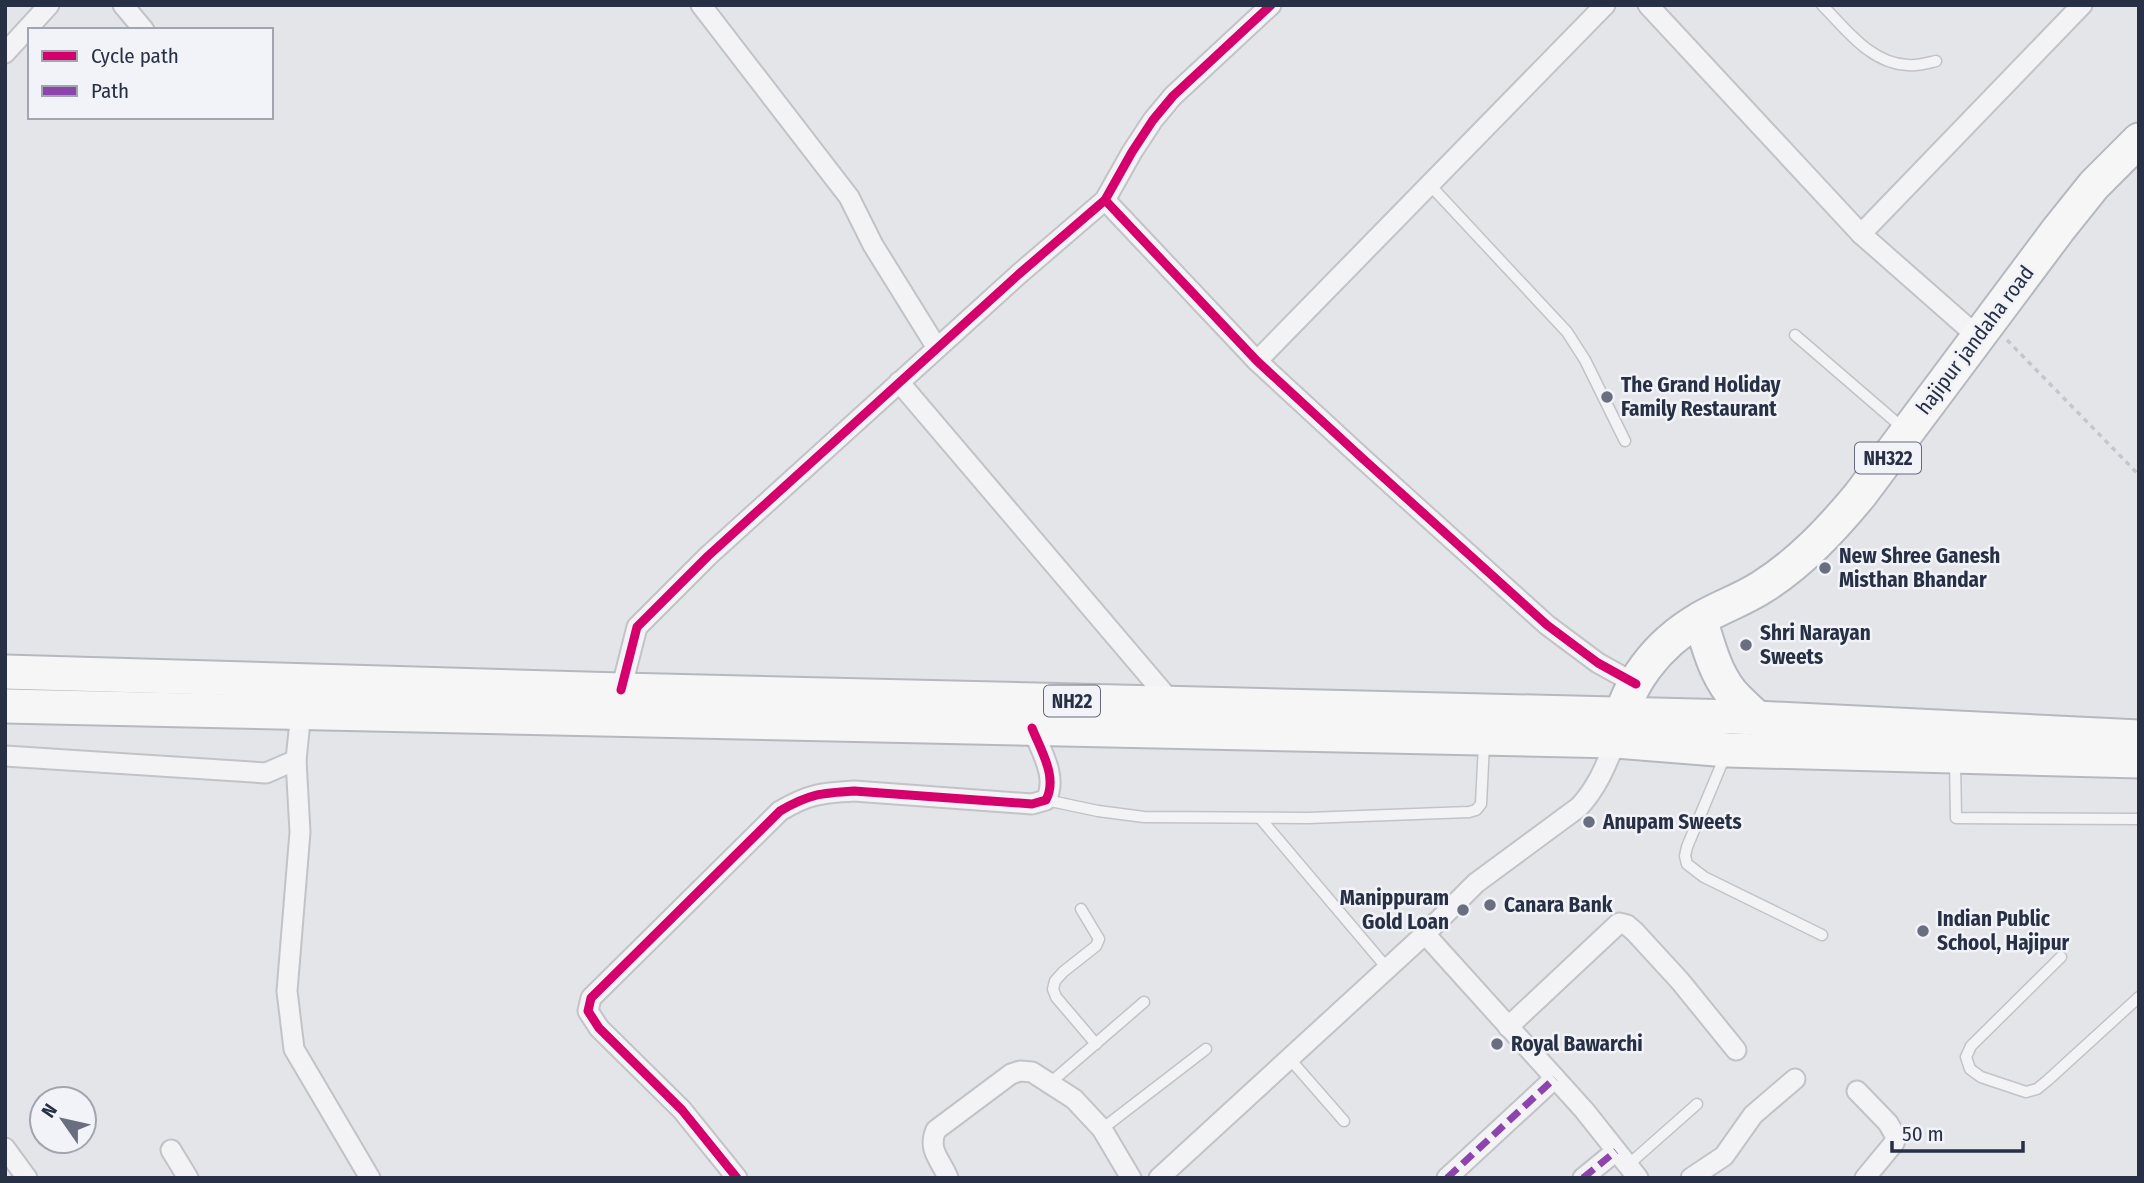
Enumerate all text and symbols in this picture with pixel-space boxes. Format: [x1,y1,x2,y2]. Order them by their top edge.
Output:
legend [28,28,273,119]
text: Cycle path [91,43,179,69]
text: Path [91,78,129,104]
street label: hajipur jandaha road [1911,260,2039,420]
place label: The Grand Holiday Family Restaurant [1621,372,1782,422]
marker: The Grand Holiday Family Restaurant [1599,389,1615,405]
road number: NH322 [1855,442,1921,474]
place label: New Shree Ganesh Misthan Bhandar [1839,543,2000,593]
marker: New Shree Ganesh Misthan Bhandar [1817,560,1833,576]
place label: Shri Narayan Sweets [1760,620,1871,670]
marker: Shri Narayan Sweets [1738,637,1754,653]
road number: NH22 [1044,686,1100,716]
place label: Anupam Sweets [1602,809,1742,835]
marker: Anupam Sweets [1581,814,1597,830]
place label: Manippuram Gold Loan [1340,885,1449,935]
place label: Canara Bank [1504,892,1613,918]
marker: Canara Bank [1482,897,1498,913]
marker: Manippuram Gold Loan [1455,902,1471,918]
place label: Indian Public School, Hajipur [1937,906,2070,956]
marker: Indian Public School, Hajipur [1915,923,1931,939]
place label: Royal Bawarchi [1511,1031,1643,1057]
marker: Royal Bawarchi [1489,1036,1505,1052]
north arrow [28,1085,98,1155]
text: N [37,1100,62,1122]
scale bar [1892,1110,2023,1154]
text: 50 m [1902,1121,1944,1147]

